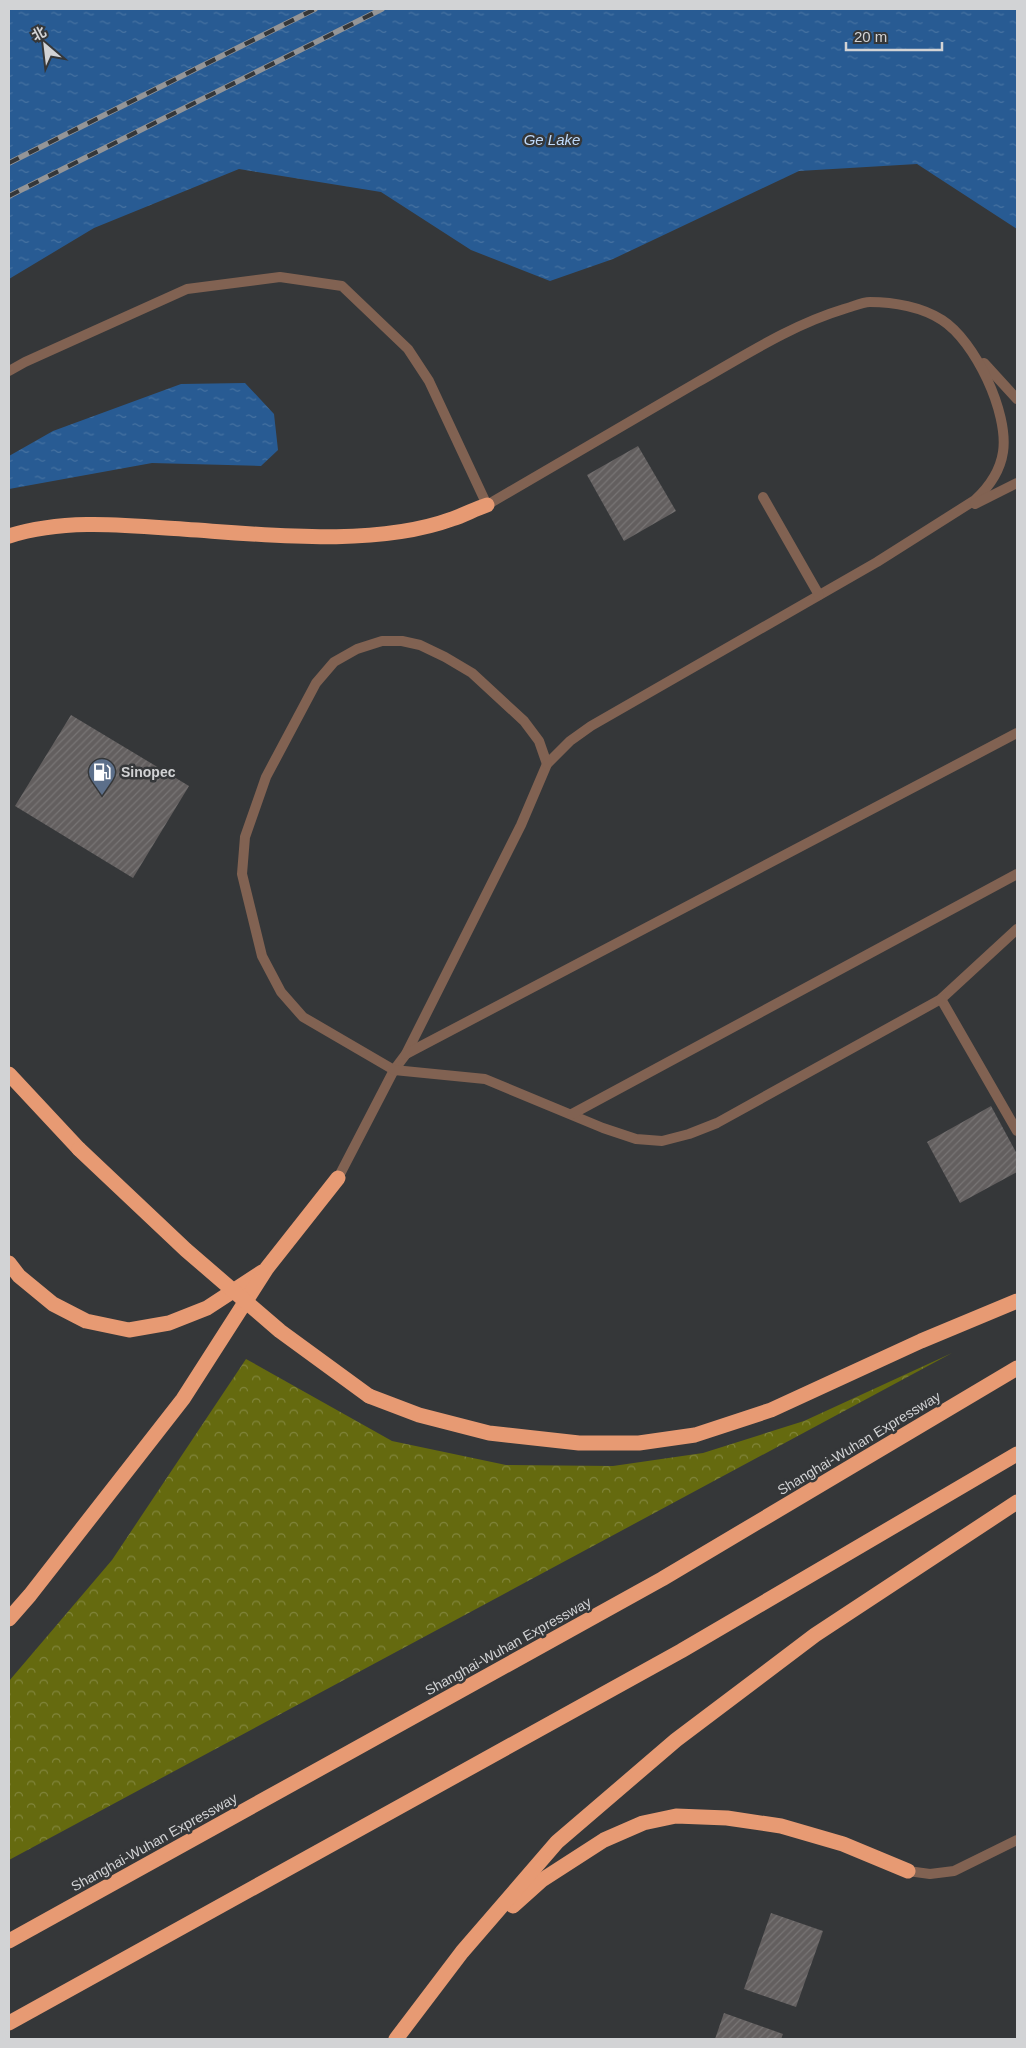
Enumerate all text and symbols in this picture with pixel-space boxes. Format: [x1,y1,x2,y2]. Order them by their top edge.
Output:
north arrow [20,20,70,70]
scale bar [846,20,942,52]
text: 北 [29,23,49,44]
text: 20 m [854,28,887,45]
water label: Ge Lake [524,131,580,148]
fuel station icon: Sinopec [87,757,117,796]
place label: Sinopec [121,764,176,780]
street label: Shanghai-Wuhan Expressway [775,1388,943,1498]
street label: Shanghai-Wuhan Expressway [422,1594,594,1698]
street label: Shanghai-Wuhan Expressway [68,1790,240,1894]

